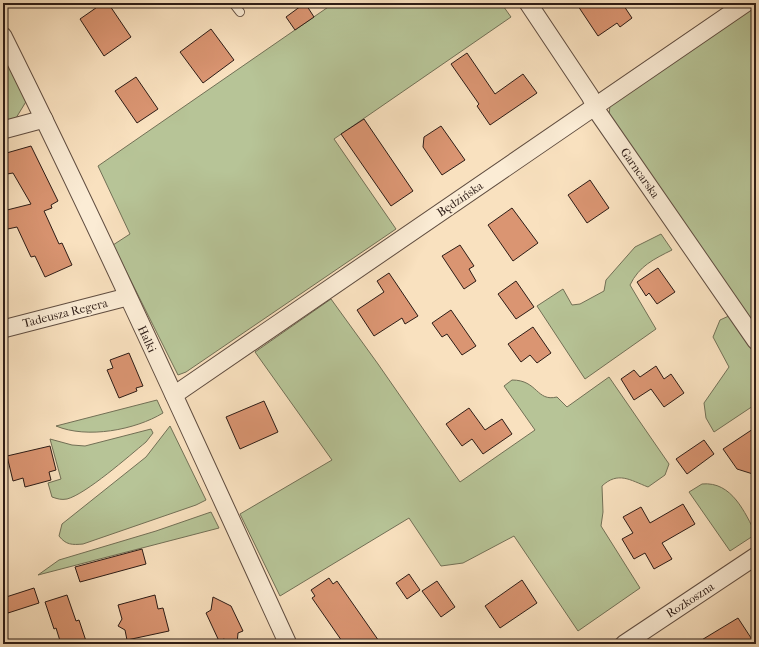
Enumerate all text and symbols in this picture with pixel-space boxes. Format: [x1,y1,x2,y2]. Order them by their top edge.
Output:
street label: Garncarska [618,145,663,201]
street label: Będzińska [434,178,486,219]
street label: Tadeusza Regera [21,296,109,330]
street label: Halki [135,323,159,355]
street label: Rozkoszna [663,579,717,621]

